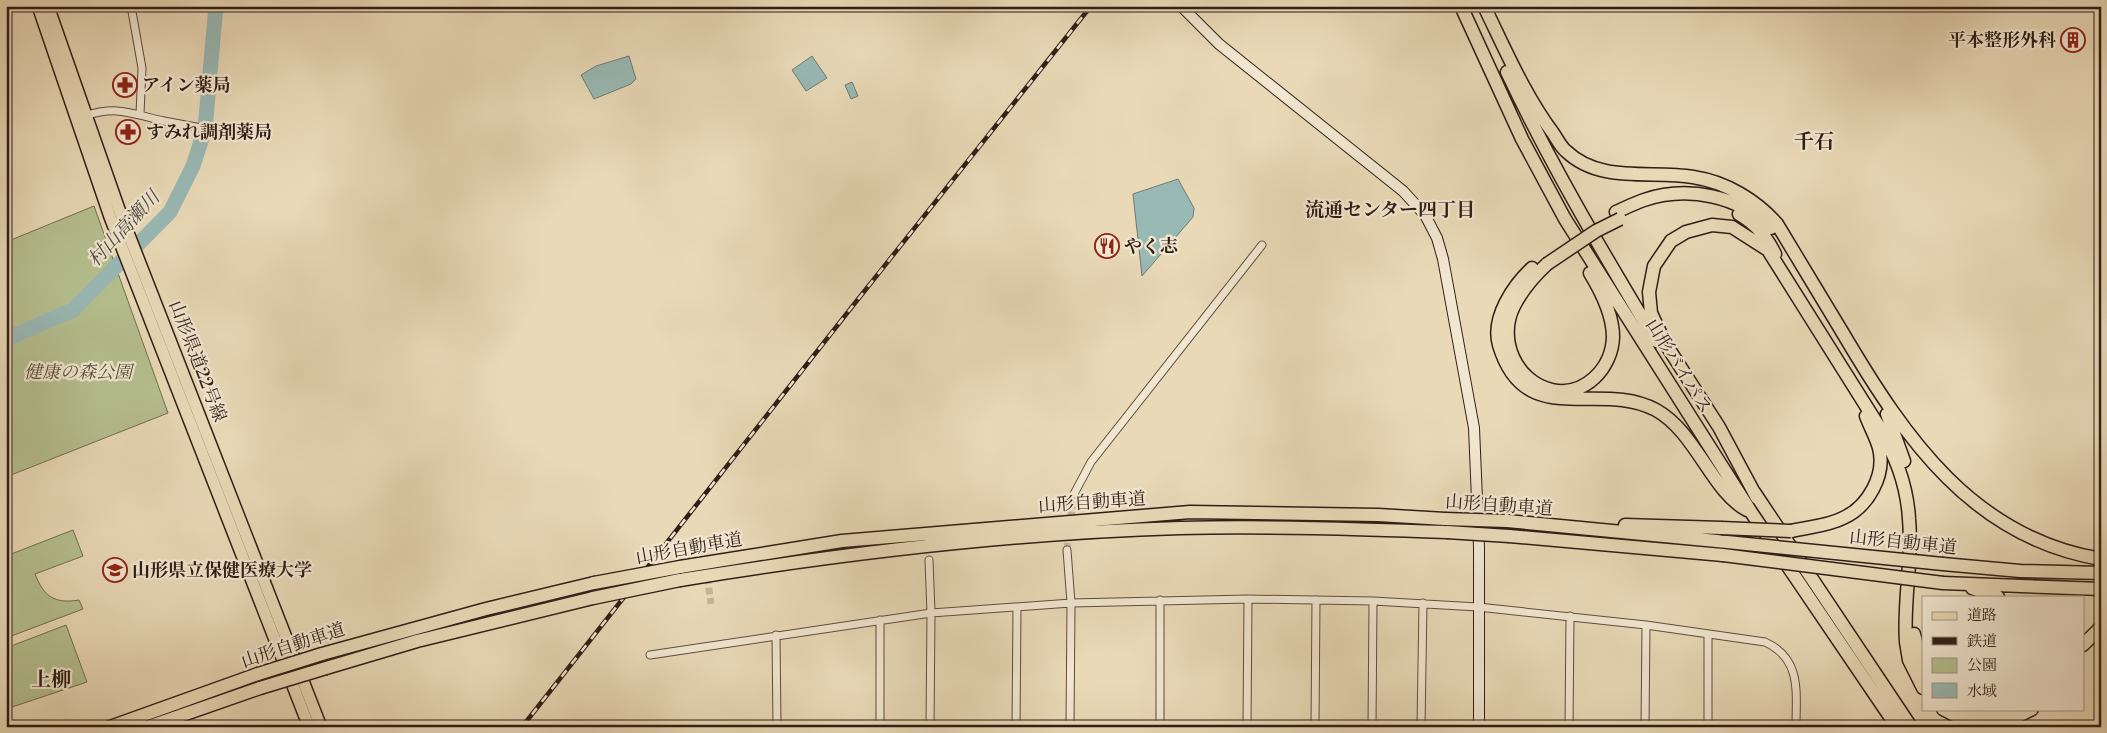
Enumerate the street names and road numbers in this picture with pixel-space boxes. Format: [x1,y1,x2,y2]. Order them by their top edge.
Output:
street label: 山形県道22号線 [164,297,231,425]
street label: 山形バイパス [1640,315,1717,418]
street label: 山形自動車道 [1037,487,1147,518]
street label: 山形自動車道 [1444,490,1554,521]
street label: 山形自動車道 [1848,525,1958,560]
street label: 山形自動車道 [634,528,744,569]
street label: 山形自動車道 [238,618,348,673]

